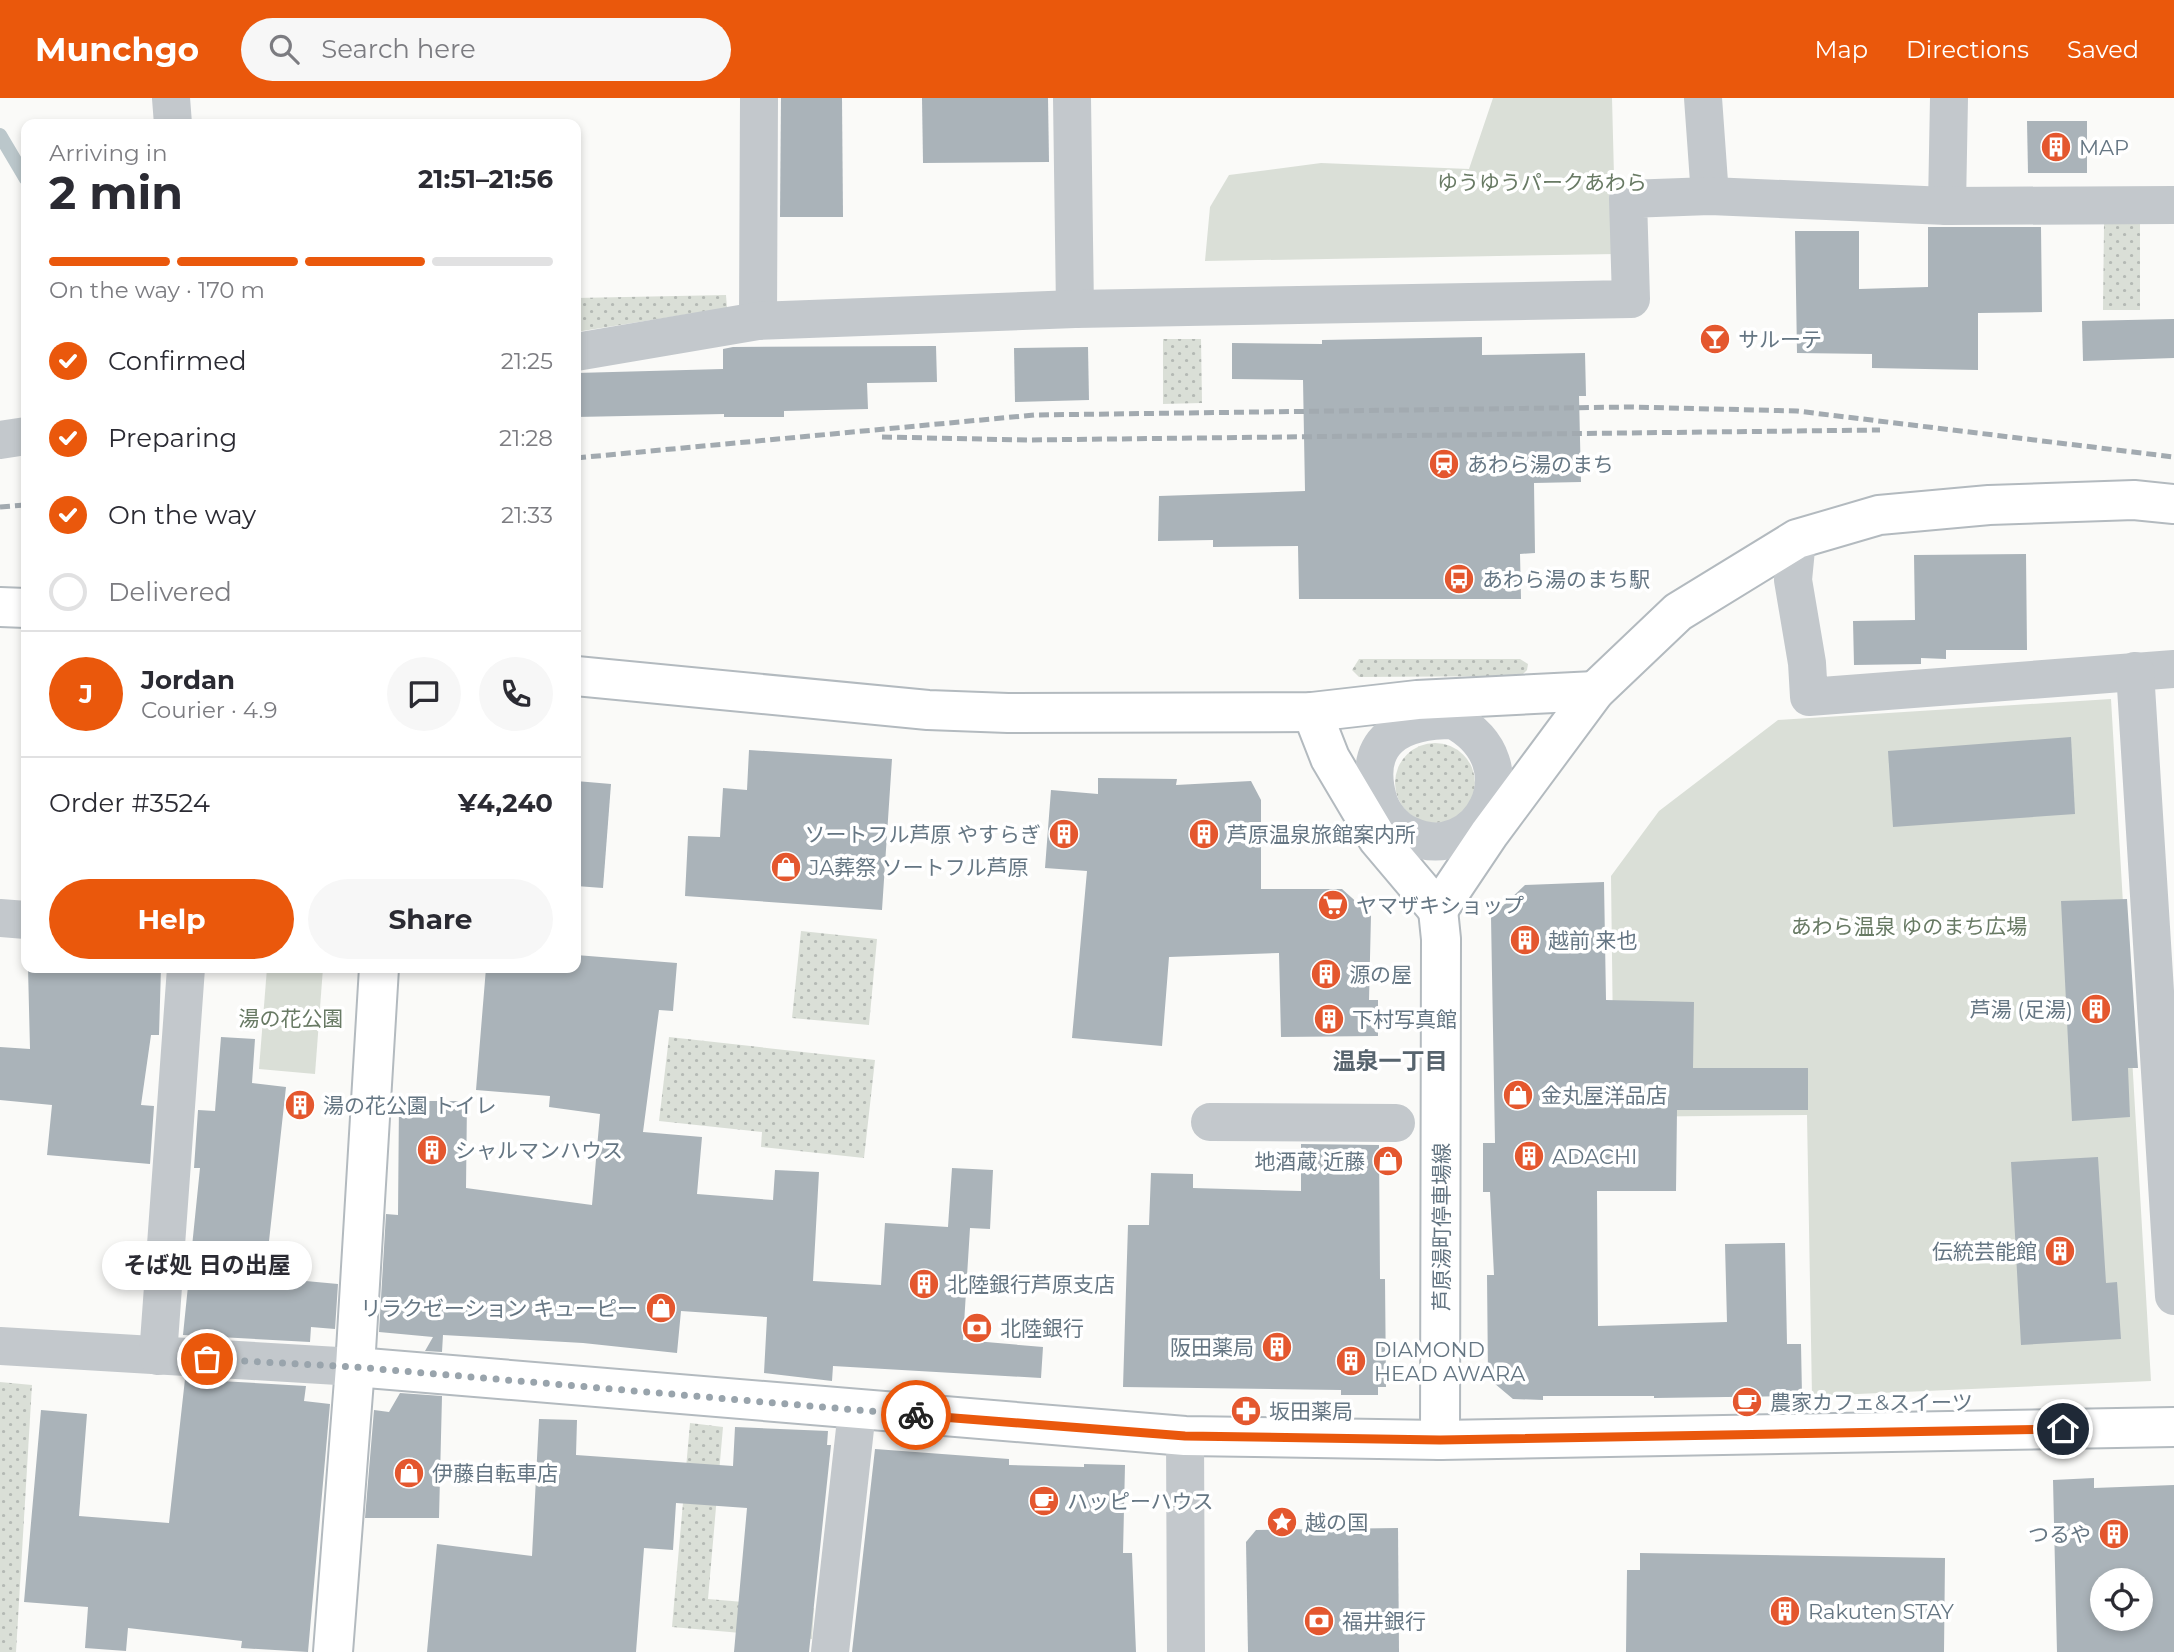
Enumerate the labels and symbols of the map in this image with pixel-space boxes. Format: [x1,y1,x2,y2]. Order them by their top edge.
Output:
building icon: MAP [2039,130,2073,164]
place label: MAP [2079,135,2129,160]
park label: ゆうゆうパークあわら [1437,170,1647,195]
bar icon: サルーテ [1698,322,1732,356]
place label: サルーテ [1738,327,1822,352]
station icon: あわら湯のまち [1427,447,1461,481]
place label: あわら湯のまち [1467,452,1614,477]
bus stop icon: あわら湯のまち駅 [1442,562,1476,596]
place label: あわら湯のまち駅 [1482,567,1650,592]
building icon: ソートフル芦原 やすらぎ [1047,817,1081,851]
building icon: 芦原温泉旅館案内所 [1187,817,1221,851]
place label: ソートフル芦原 やすらぎ [804,822,1041,847]
place label: 芦原温泉旅館案内所 [1227,822,1416,847]
shop icon: JA葬祭 ソートフル芦原 [769,850,803,884]
place label: JA葬祭 ソートフル芦原 [808,855,1029,880]
supermarket icon: ヤマザキショップ [1316,888,1350,922]
place label: ヤマザキショップ [1356,893,1524,918]
park label: あわら温泉 ゆのまち広場 [1791,914,2027,939]
building icon: 越前 来也 [1508,923,1542,957]
place label: 越前 来也 [1548,928,1638,953]
building icon: 源の屋 [1309,957,1343,991]
place label: 源の屋 [1349,962,1412,987]
building icon: 芦湯 (足湯) [2079,992,2113,1026]
place label: 芦湯 (足湯) [1970,997,2073,1022]
building icon: 下村写真館 [1312,1002,1346,1036]
park label: 湯の花公園 [239,1006,344,1031]
place label: 下村写真館 [1352,1007,1457,1032]
district label: 温泉一丁目 [1333,1047,1448,1075]
shop icon: 金丸屋洋品店 [1501,1078,1535,1112]
place label: 金丸屋洋品店 [1541,1083,1667,1108]
building icon: 湯の花公園 トイレ [283,1088,317,1122]
place label: 湯の花公園 トイレ [323,1093,497,1118]
building icon: シャルマンハウス [415,1133,449,1167]
place label: シャルマンハウス [455,1138,623,1163]
building icon: ADACHI [1512,1139,1546,1173]
street label: 芦原湯町停車場線 [1429,1143,1454,1311]
shop icon: 地酒蔵 近藤 [1371,1144,1405,1178]
place label: ADACHI [1552,1144,1637,1169]
place label: 地酒蔵 近藤 [1254,1149,1365,1174]
building icon: 伝統芸能館 [2043,1234,2077,1268]
place label: 伝統芸能館 [1932,1239,2037,1264]
callout: そば処 日の出屋 [102,1240,312,1289]
building icon: 北陸銀行芦原支店 [907,1267,941,1301]
place label: 北陸銀行芦原支店 [947,1272,1115,1297]
shop icon: リラクゼーション キューピー [644,1291,678,1325]
place label: リラクゼーション キューピー [360,1296,638,1321]
bank icon: 北陸銀行 [960,1311,994,1345]
place label: 北陸銀行 [1000,1316,1084,1341]
pin [177,1329,237,1389]
building icon: 阪田薬局 [1260,1330,1294,1364]
place label: 阪田薬局 [1170,1335,1254,1360]
place label: DIAMOND HEAD AWARA [1374,1337,1526,1386]
building icon: DIAMOND HEAD AWARA [1334,1344,1368,1378]
courier [881,1380,951,1450]
cafe icon: 農家カフェ&スイーツ [1730,1385,1764,1419]
place label: 農家カフェ&スイーツ [1770,1390,1973,1415]
pharmacy icon: 坂田薬局 [1229,1394,1263,1428]
place label: 坂田薬局 [1269,1399,1353,1424]
pin [2033,1399,2093,1459]
shop icon: 伊藤自転車店 [392,1456,426,1490]
place label: 伊藤自転車店 [432,1461,558,1486]
cafe icon: ハッピーハウス [1027,1484,1061,1518]
place label: ハッピーハウス [1067,1489,1214,1514]
place icon: 越の国 [1265,1505,1299,1539]
place label: 越の国 [1305,1510,1368,1535]
building icon: つるや [2097,1517,2131,1551]
place label: つるや [2028,1522,2091,1547]
building icon: Rakuten STAY [1768,1594,1802,1628]
place label: Rakuten STAY [1808,1599,1955,1624]
bank icon: 福井銀行 [1302,1604,1336,1638]
place label: 福井銀行 [1342,1609,1426,1634]

